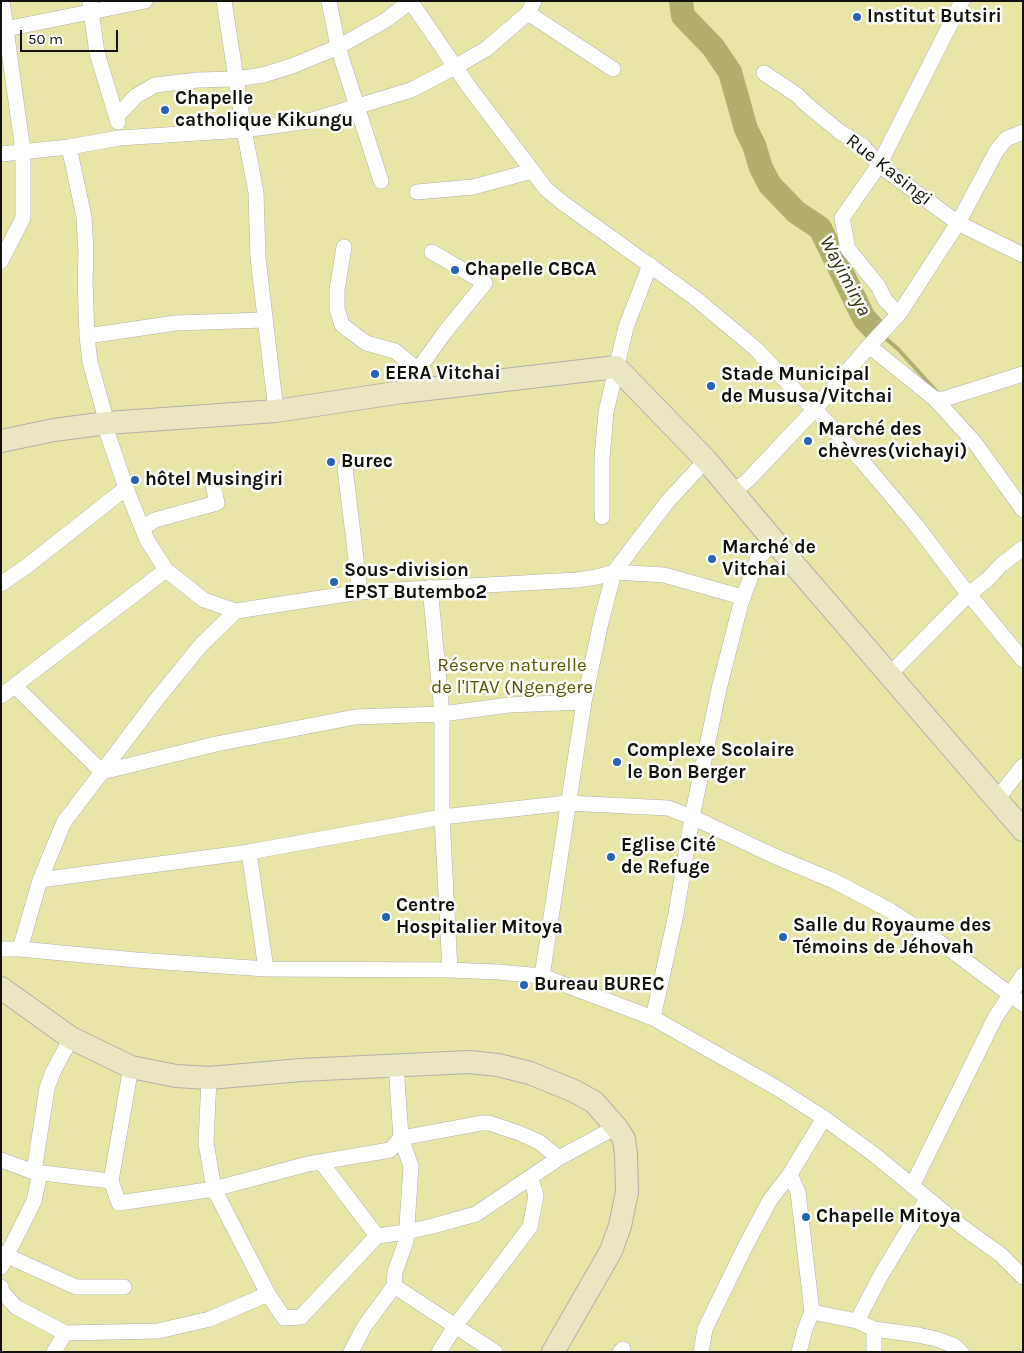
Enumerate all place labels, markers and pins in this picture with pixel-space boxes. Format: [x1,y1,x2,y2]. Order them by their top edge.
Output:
place label: Institut Butsiri [867,6,1002,28]
marker: Institut Butsiri [851,11,863,23]
place label: Chapelle catholique Kikungu [175,88,353,132]
marker: Chapelle catholique Kikungu [159,104,171,116]
place label: Chapelle CBCA [465,259,596,281]
marker: Chapelle CBCA [449,264,461,276]
place label: EERA Vitchai [385,363,501,385]
place label: Stade Municipal de Mususa/Vitchai [721,364,893,408]
marker: EERA Vitchai [369,368,381,380]
marker: Stade Municipal de Mususa/Vitchai [705,380,717,392]
place label: Marché des chèvres(vichayi) [818,419,967,463]
marker: Marché des chèvres(vichayi) [802,435,814,447]
place label: Burec [341,451,393,473]
marker: Burec [325,456,337,468]
place label: hôtel Musingiri [145,469,283,491]
marker: hôtel Musingiri [129,474,141,486]
place label: Marché de Vitchai [722,537,816,581]
marker: Marché de Vitchai [706,553,718,565]
place label: Sous-division EPST Butembo2 [344,560,487,604]
marker: Sous-division EPST Butembo2 [328,576,340,588]
place label: Complexe Scolaire le Bon Berger [627,740,794,784]
marker: Complexe Scolaire le Bon Berger [611,756,623,768]
place label: Eglise Cité de Refuge [621,835,716,879]
marker: Eglise Cité de Refuge [605,851,617,863]
place label: Centre Hospitalier Mitoya [396,895,563,939]
marker: Centre Hospitalier Mitoya [380,911,392,923]
place label: Salle du Royaume des Témoins de Jéhovah [793,915,991,959]
marker: Salle du Royaume des Témoins de Jéhovah [777,931,789,943]
place label: Bureau BUREC [534,974,664,996]
marker: Bureau BUREC [518,979,530,991]
place label: Chapelle Mitoya [816,1206,961,1228]
marker: Chapelle Mitoya [800,1211,812,1223]

